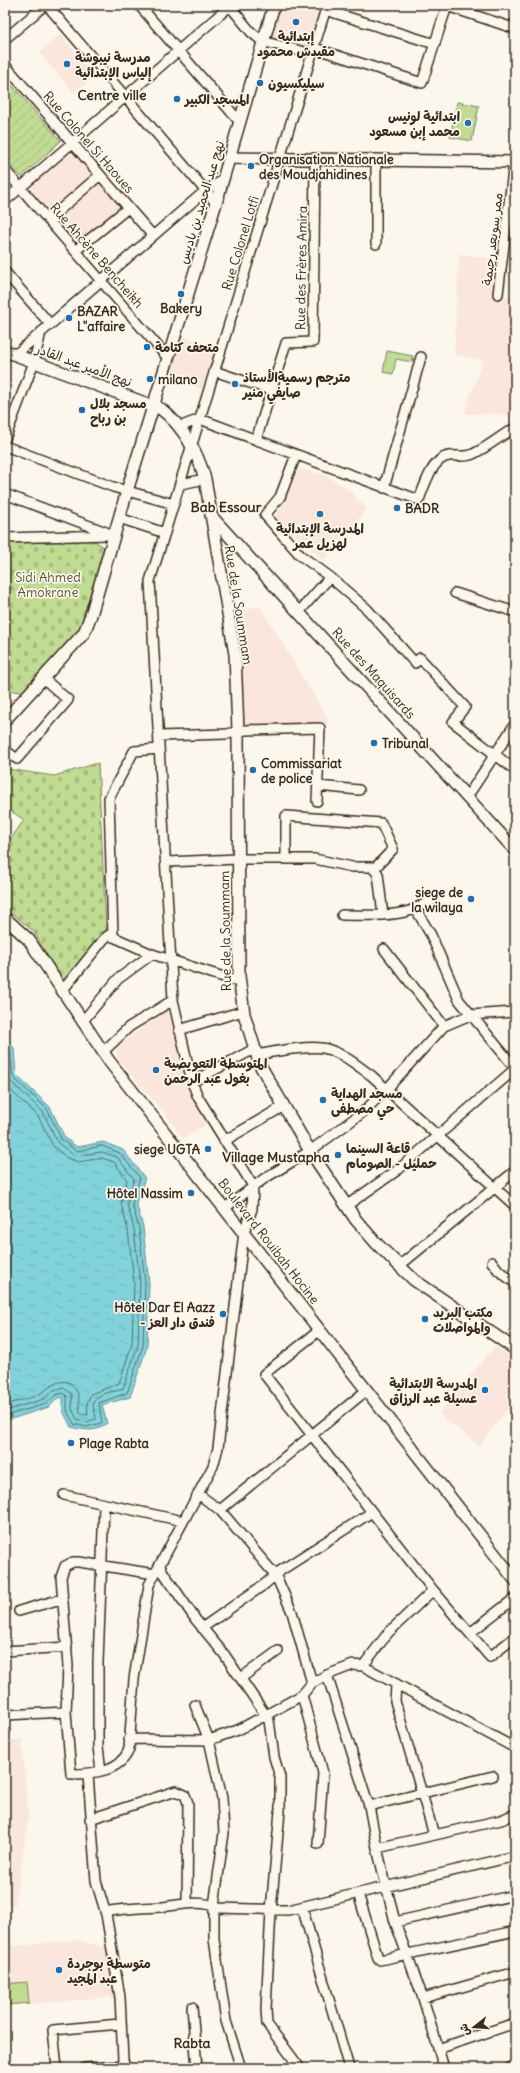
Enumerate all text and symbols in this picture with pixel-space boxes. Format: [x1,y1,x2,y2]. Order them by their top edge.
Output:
marker: إبتدائية مقيدش محمود [291,17,301,27]
place label: إبتدائية مقيدش محمود [257,28,335,60]
place label: مدرسة نيبوشة إلياس الإبتدائية [75,49,152,82]
marker: مدرسة نيبوشة إلياس الإبتدائية [62,59,72,69]
place label: سيليكسيون [268,75,325,92]
marker: سيليكسيون [255,78,265,88]
district label: Centre ville [77,86,147,104]
street label: Rue Colonel Si Haoues [40,88,138,197]
place label: المسجد الكبير [183,91,249,108]
marker: المسجد الكبير [172,94,182,104]
place label: ابتدائية لونيس محمد إبن مسعود [369,108,460,141]
marker: ابتدائية لونيس محمد إبن مسعود [463,118,473,128]
street label: نهج عبد الحميد بن باديس [175,138,229,266]
place label: Organisation Nationale des Moudjahidines [259,151,394,183]
marker: Organisation Nationale des Moudjahidines [246,161,256,171]
street label: ممر سويعد رحيمة [478,192,507,286]
street label: Rue Colonel Lotfi [218,194,263,292]
street label: Rue Ahcène Bencheikh [46,199,147,312]
street label: Rue des Frères Amira [292,206,311,330]
marker: Bakery [176,289,186,299]
place label: Bakery [160,300,202,317]
place label: BAZAR L"affaire [77,303,125,335]
marker: BAZAR L"affaire [64,313,74,323]
place label: متحف كتامة [155,339,219,356]
street label: نهج الأمير عبد القادر [32,340,134,392]
marker: متحف كتامة [142,342,152,352]
place label: مترجم رسميةالأستاذ صايفي منير [241,368,351,405]
place label: milano [158,371,197,388]
marker: milano [145,374,155,384]
marker: مترجم رسميةالأستاذ صايفي منير [230,379,240,389]
place label: مسجد بلال بن رباح [90,395,146,427]
marker: مسجد بلال بن رباح [77,405,87,415]
district label: Bab Essour [191,498,262,516]
place label: BADR [405,500,440,517]
marker: BADR [392,503,402,513]
marker: المدرسة الإبتدائية لهزيل عمر [315,509,325,519]
place label: المدرسة الإبتدائية لهزيل عمر [276,520,364,552]
street label: Rue de la Soummam [221,544,256,666]
park label: Sidi Ahmed Amokrane [15,569,81,601]
street label: Rue des Maquisards [328,624,419,723]
place label: Tribunal [382,735,429,752]
marker: Tribunal [369,738,379,748]
place label: Commissariat de police [261,755,342,787]
marker: Commissariat de police [248,765,258,775]
street label: Rue de la Soummam [216,871,235,991]
place label: siege de la wilaya [411,884,464,916]
marker: siege de la wilaya [466,894,476,904]
place label: المتوسطة التعويضية بغول عبد الرحمن [164,1055,267,1087]
marker: المتوسطة التعويضية بغول عبد الرحمن [151,1065,161,1075]
place label: مسجد الهداية حي مصطفى [331,1085,403,1121]
marker: مسجد الهداية حي مصطفى [318,1095,328,1105]
place label: قاعة السينما حمليل - الصومام [346,1140,437,1174]
place label: siege UGTA [134,1141,201,1158]
marker: siege UGTA [203,1144,213,1154]
district label: Village Mustapha [222,1148,330,1166]
marker: قاعة السينما حمليل - الصومام [333,1150,343,1160]
street label: Boulevard Rouibah Hocine [214,1175,323,1308]
place label: Hôtel Nassim [107,1185,184,1202]
marker: Hôtel Nassim [186,1188,196,1198]
place label: Hôtel Dar El Aazz - فندق دار العز [114,1299,216,1331]
place label: مكتب البريد والمواصلات [433,1304,493,1336]
marker: Hôtel Dar El Aazz - فندق دار العز [218,1309,228,1319]
marker: مكتب البريد والمواصلات [420,1314,430,1324]
place label: المدرسة الابتدائية عسيلة عبد الرزاق [389,1375,477,1407]
marker: المدرسة الابتدائية عسيلة عبد الرزاق [480,1385,490,1395]
place label: Plage Rabta [79,1435,150,1452]
marker: Plage Rabta [66,1438,76,1448]
place label: متوسطة بوجردة عبد المجيد [67,1955,151,1987]
marker: متوسطة بوجردة عبد المجيد [54,1965,64,1975]
north arrow [454,2007,494,2047]
text: ش [456,2022,473,2038]
district label: Rabta [173,2034,211,2052]

